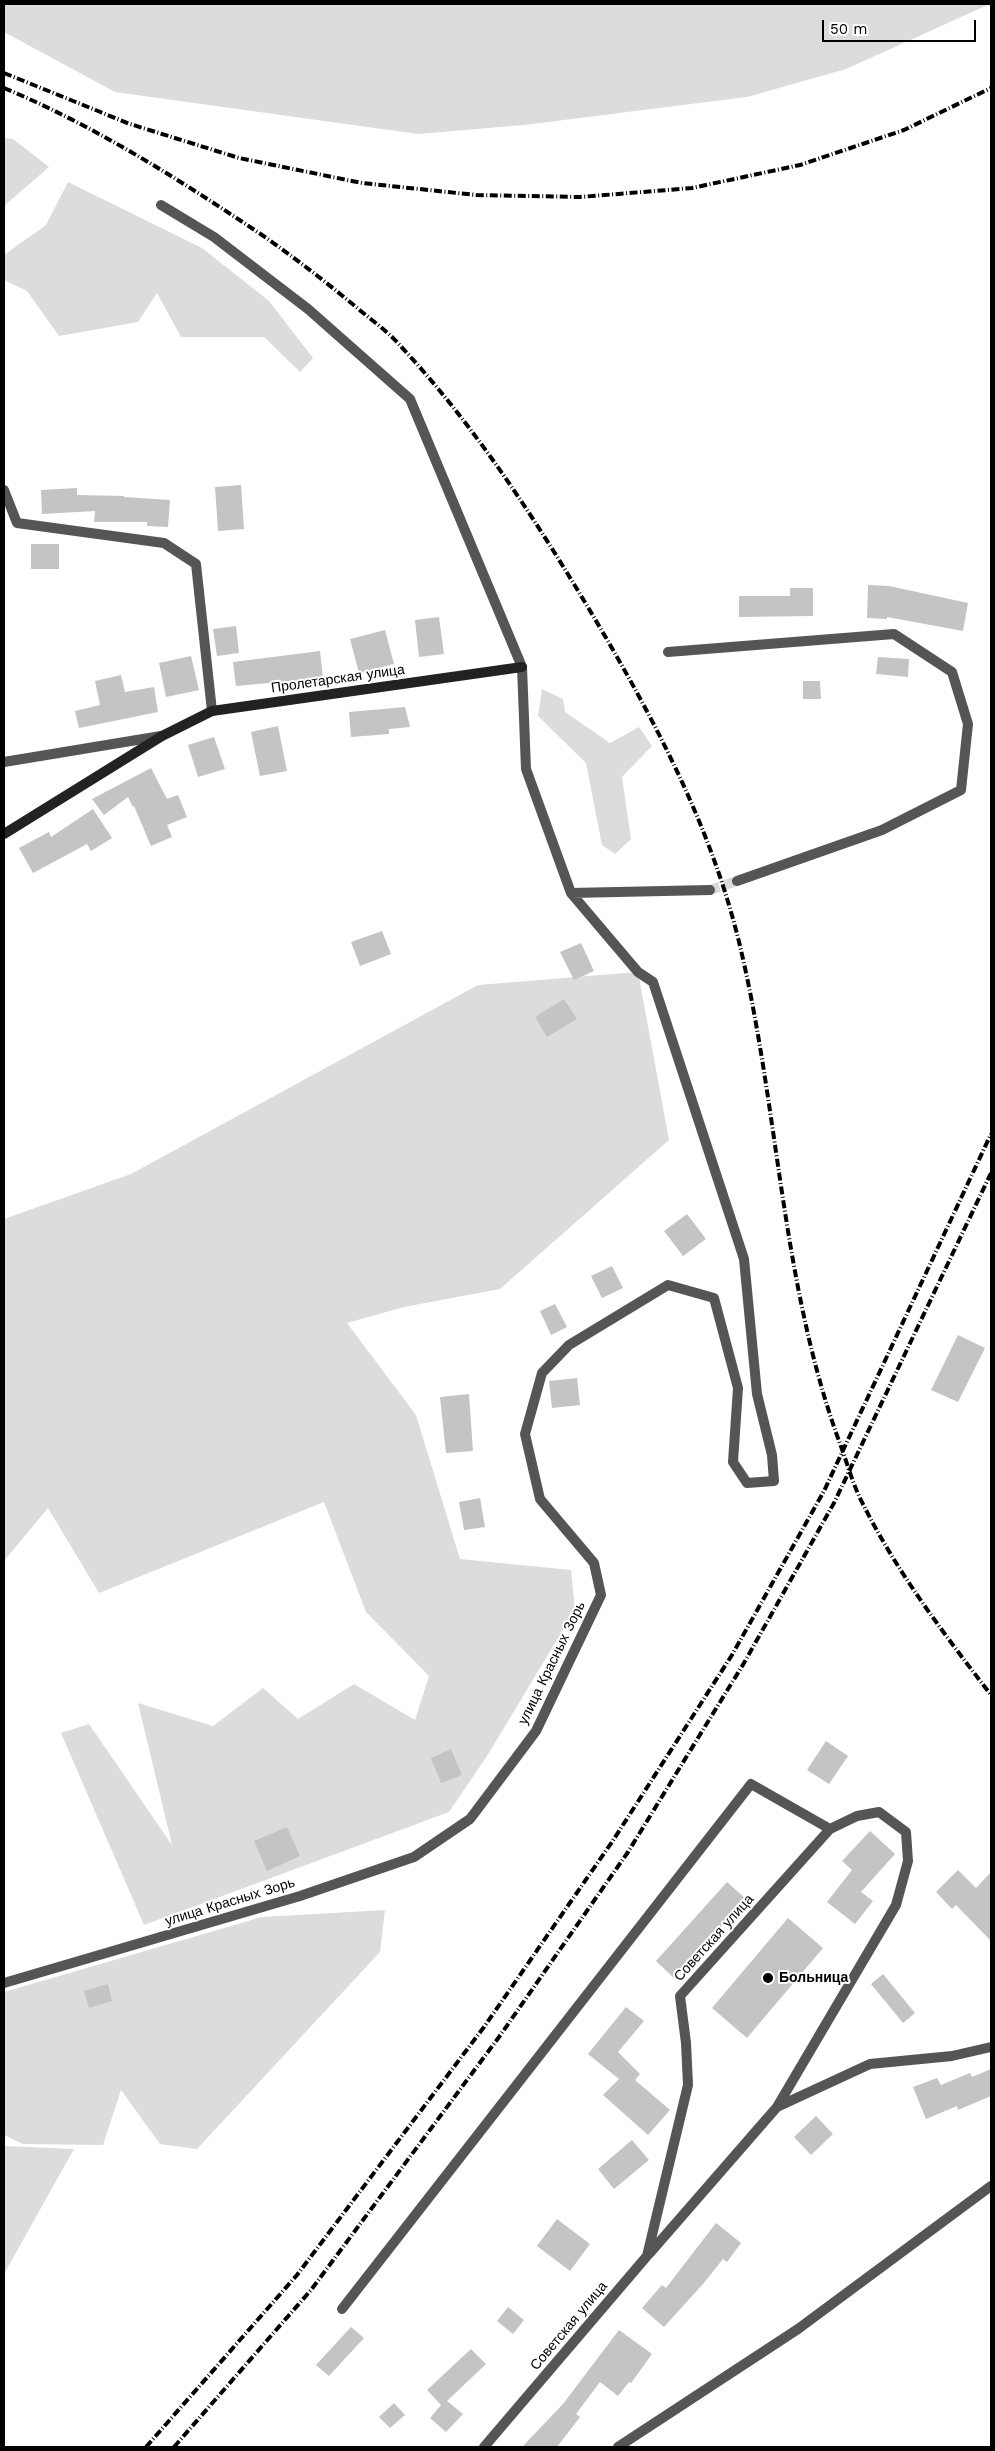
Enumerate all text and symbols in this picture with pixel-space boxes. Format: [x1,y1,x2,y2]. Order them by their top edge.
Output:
scale bar [825,10,979,42]
text: 50 m [830,20,867,38]
street label: Пролетарская улица [270,661,406,697]
street label: улица Красных Зорь [515,1599,589,1727]
street label: улица Красных Зорь [163,1874,297,1930]
street label: Советская улица [671,1891,757,1985]
place label: Больница [779,1970,848,1986]
marker: Больница [761,1971,775,1985]
street label: Советская улица [527,2278,611,2374]

